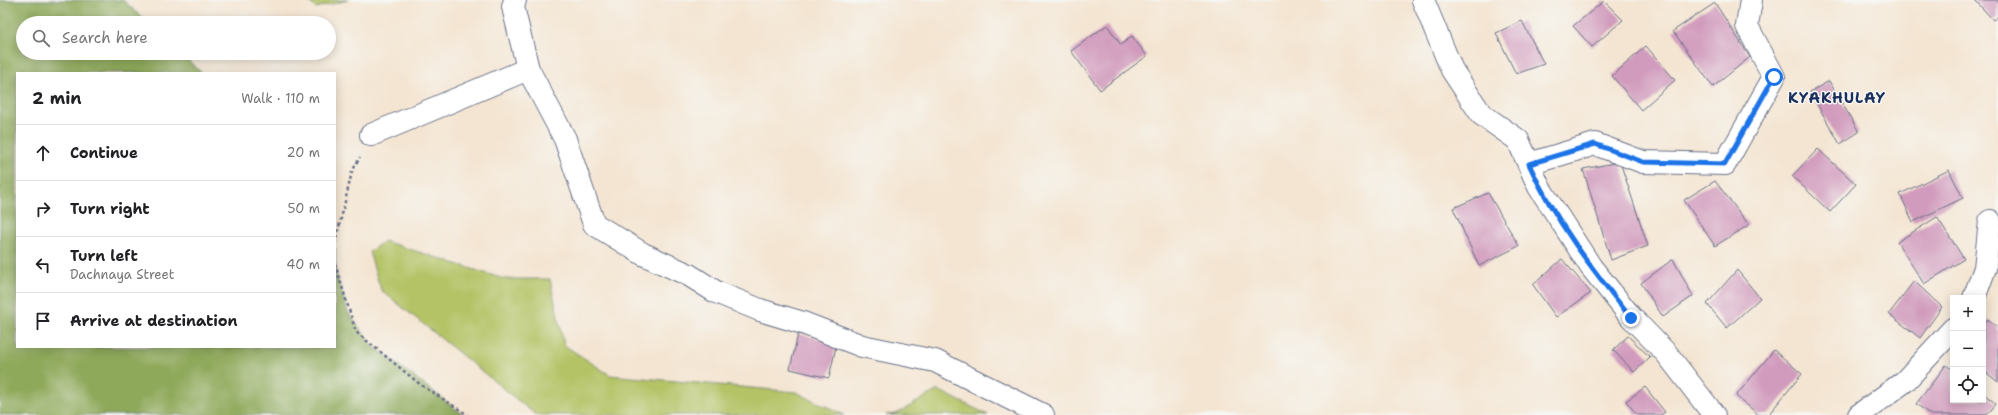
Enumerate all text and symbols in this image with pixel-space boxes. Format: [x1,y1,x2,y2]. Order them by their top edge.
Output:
search box [16,16,336,60]
icon: search [30,27,52,49]
text: Search here [62,28,148,48]
route start [1765,68,1783,86]
text: 2 min [32,87,82,109]
district label: KYAKHULAY [1788,88,1886,108]
text: Walk · 110 m [241,90,320,107]
icon: ahead [32,142,54,164]
text: Continue [70,143,138,163]
text: 20 m [287,144,320,161]
icon: right [32,198,54,220]
text: Turn right [70,199,150,219]
text: 50 m [287,200,320,217]
text: Turn left [70,246,138,266]
icon: left [32,254,54,276]
text: 40 m [286,256,320,273]
text: Dachnaya Street [70,266,175,283]
map controls [1950,295,1986,403]
button: + [1950,295,1986,331]
route end [1622,309,1640,327]
icon: arrive [32,310,54,332]
text: Arrive at destination [70,311,238,331]
button: − [1950,331,1986,367]
button: locate [1950,367,1986,403]

